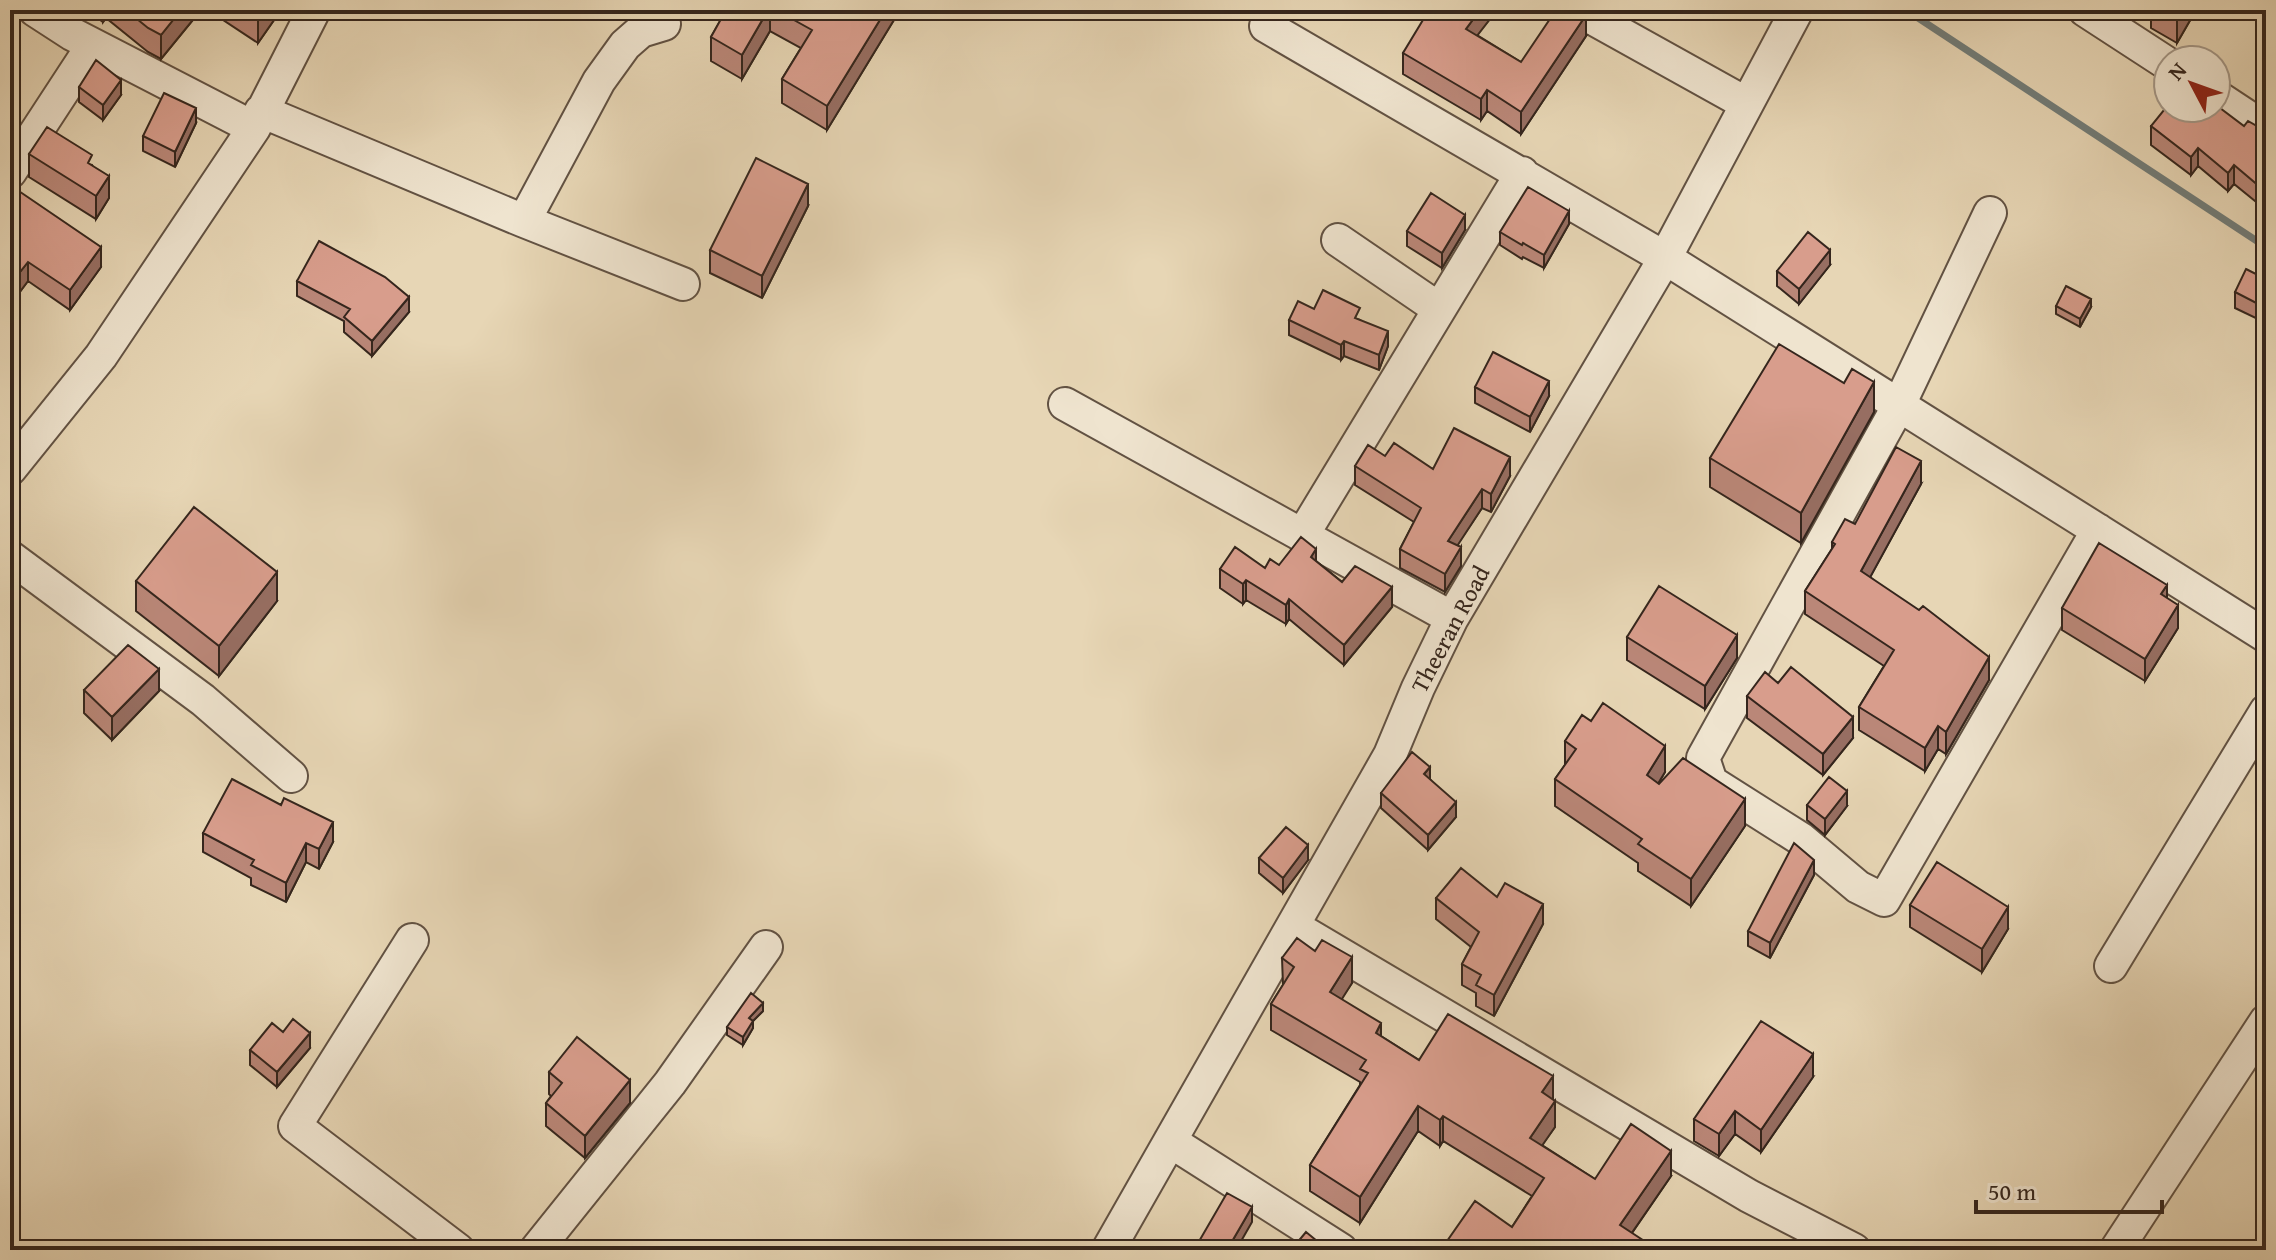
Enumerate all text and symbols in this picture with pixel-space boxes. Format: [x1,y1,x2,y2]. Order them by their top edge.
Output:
north arrow [2152,44,2232,124]
text: N [2160,55,2194,87]
street label: Theeran Road [1402,559,1498,699]
scale bar [1976,1164,2162,1214]
text: 50 m [1988,1174,2036,1209]

